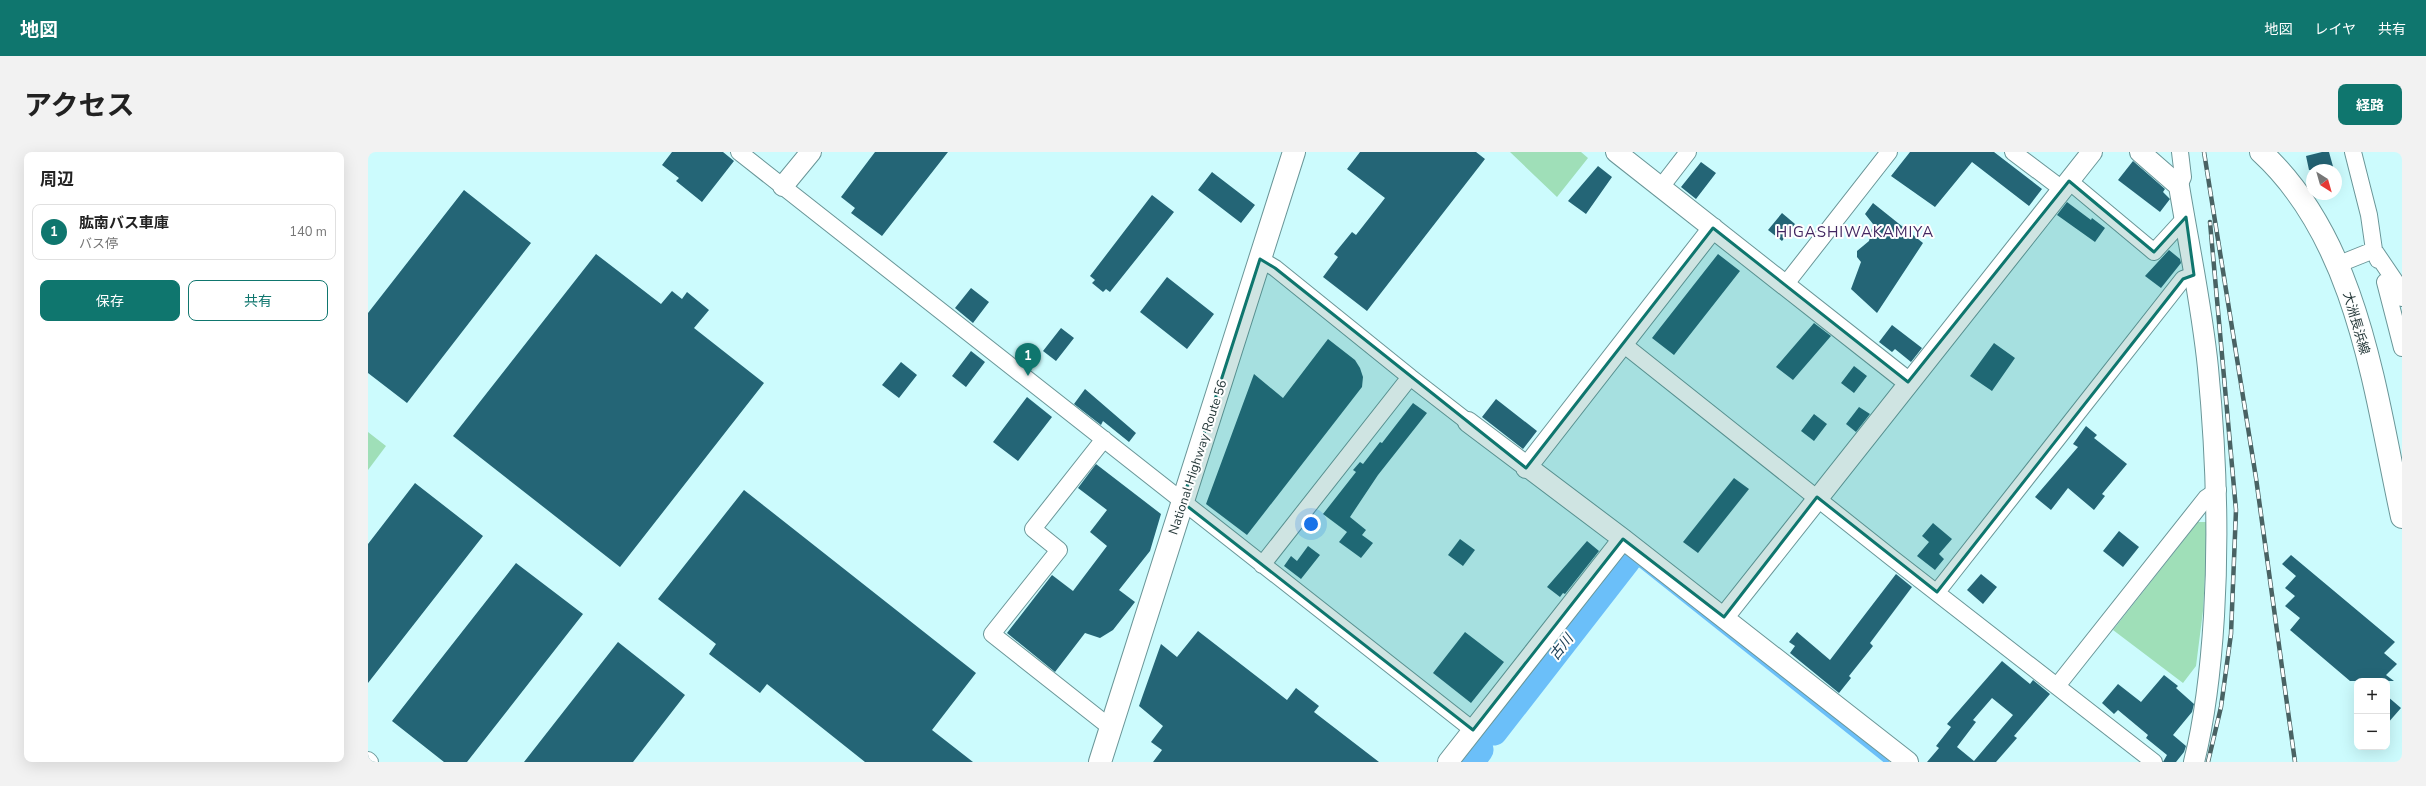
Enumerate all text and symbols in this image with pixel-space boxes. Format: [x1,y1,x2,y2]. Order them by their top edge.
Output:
text: 地図 [20,17,58,43]
text: 地図 [2264,20,2292,39]
text: レイヤ [2314,20,2356,39]
text: 共有 [2378,20,2406,39]
button: 経路 [2338,84,2402,125]
text: アクセス [24,87,135,125]
north arrow [2306,164,2342,200]
text: 周辺 [40,168,74,191]
text: 肱南バス車庫 [79,213,169,233]
district label: HIGASHIWAKAMIYA [1776,222,1934,242]
text: 1 [50,223,58,241]
text: 140 m [289,223,327,241]
text: バス停 [79,235,118,253]
button: 保存 [40,280,180,321]
button: 共有 [188,280,328,321]
street label: 大洲長浜線 [2338,290,2374,357]
pin: 1 [1015,343,1041,376]
street label: National Highway Route 56 [1164,377,1232,537]
your location [1301,514,1321,534]
water label: 古川 [1545,629,1579,664]
map controls [2354,678,2390,750]
button: + [2354,678,2390,714]
button: − [2354,714,2390,750]

